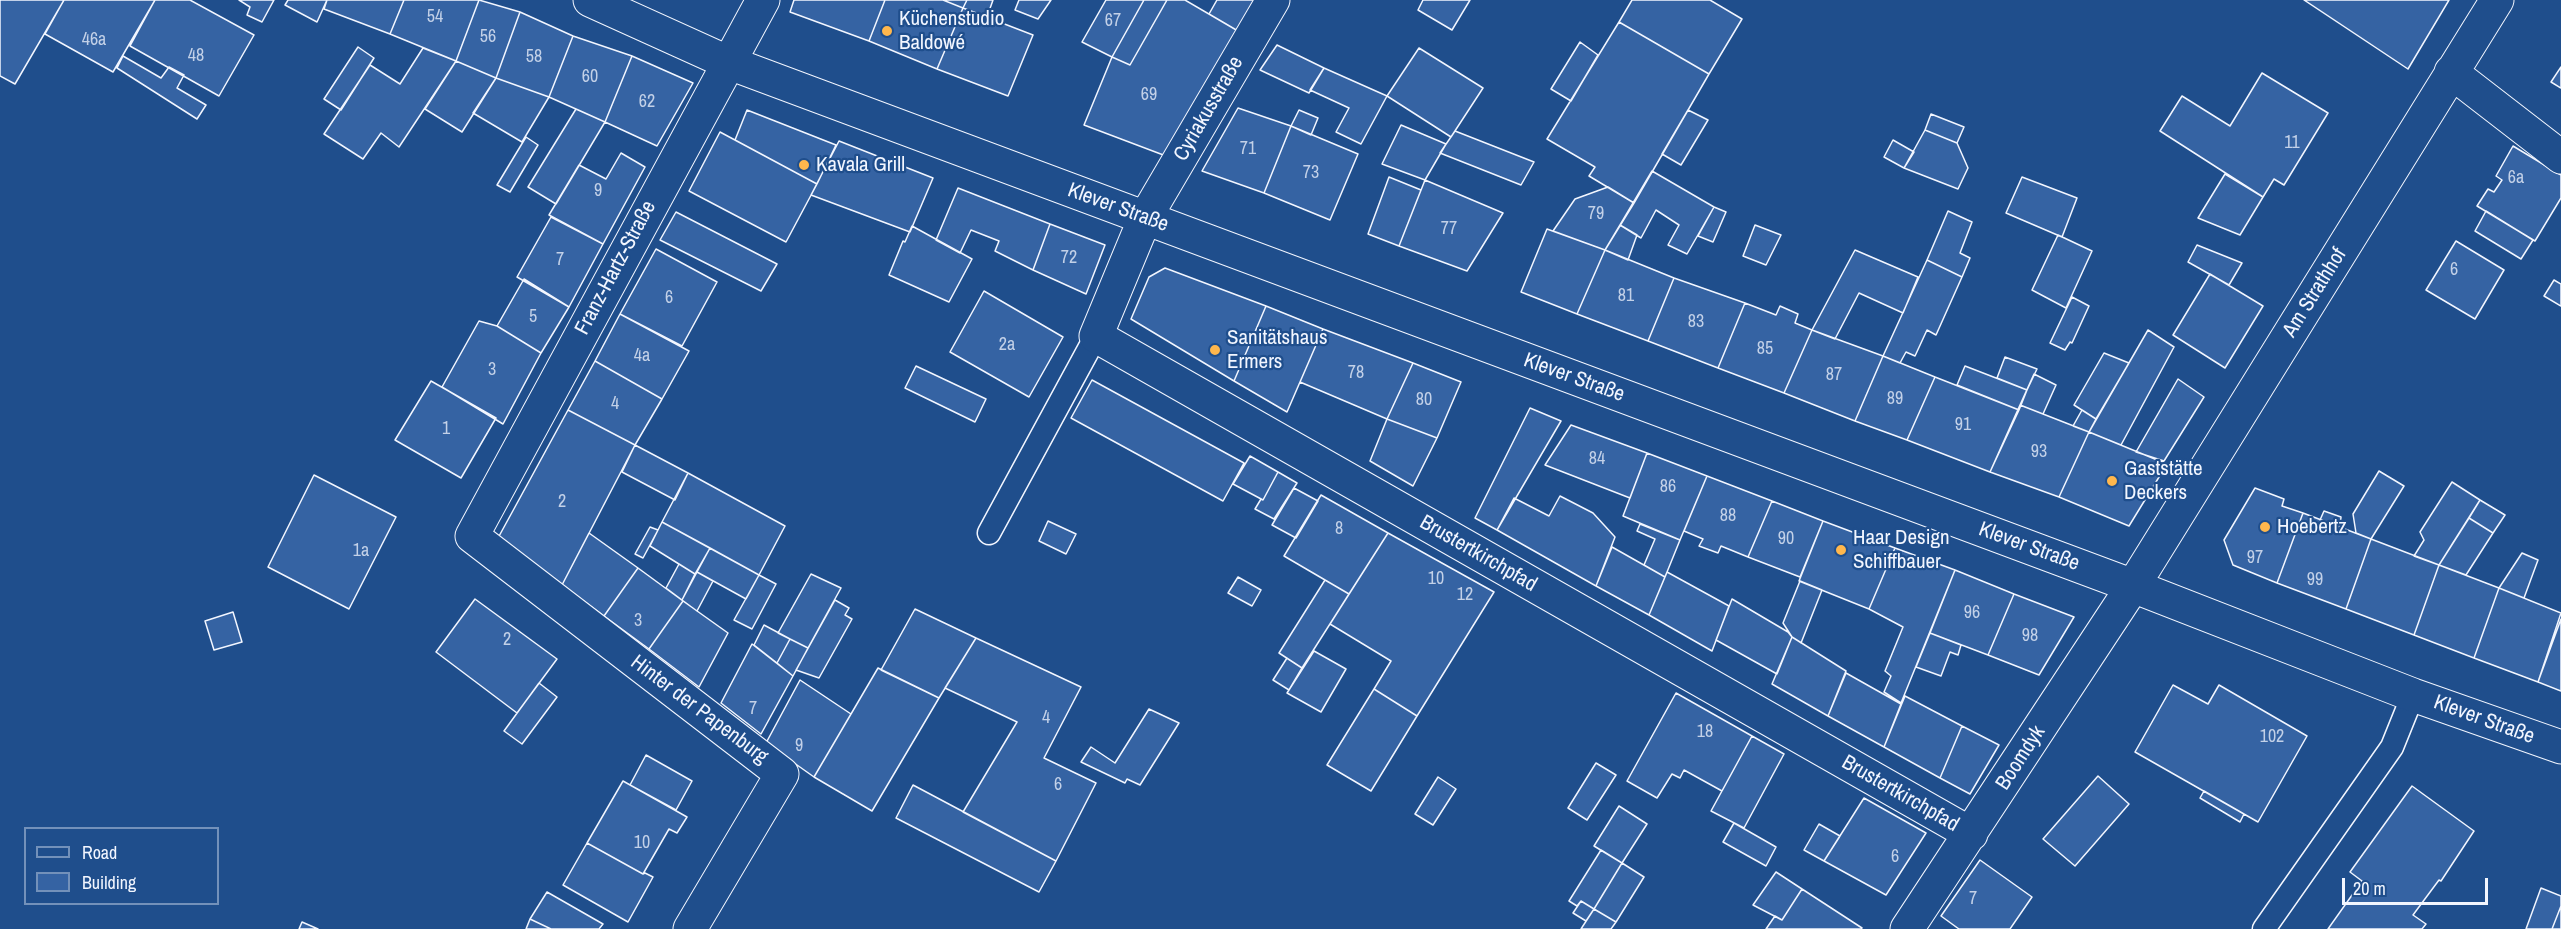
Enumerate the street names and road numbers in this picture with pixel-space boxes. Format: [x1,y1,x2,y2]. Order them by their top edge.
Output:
street label: Cyriakusstraße [1169,52,1249,166]
street label: Klever Straße [1064,178,1172,238]
street label: Franz-Hartz-Straße [570,197,662,339]
street label: Am Strathhof [2278,244,2352,342]
street label: Klever Straße [1520,348,1628,408]
street label: Brustertkirchpfad [1415,510,1541,598]
street label: Klever Straße [1975,517,2083,577]
street label: Hinter der Papenburg [625,650,773,770]
street label: Klever Straße [2430,690,2538,750]
street label: Boomdyk [1991,721,2051,795]
street label: Brustertkirchpfad [1837,750,1963,838]

